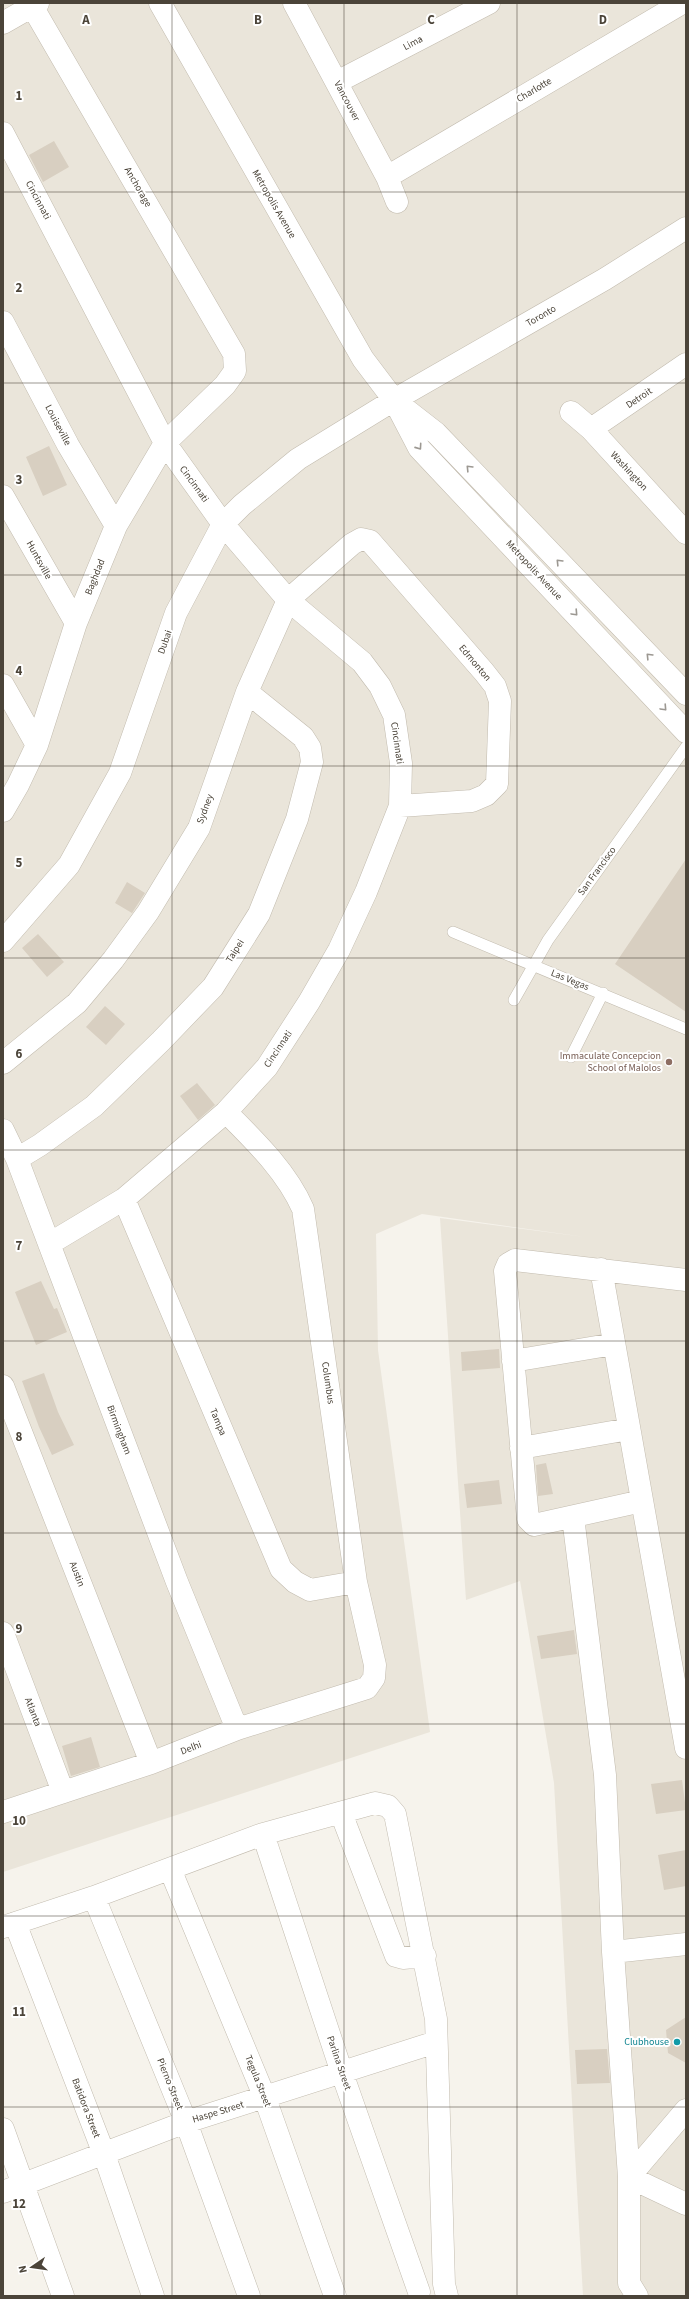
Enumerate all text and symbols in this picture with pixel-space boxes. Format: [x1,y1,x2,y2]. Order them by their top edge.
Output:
text: A [81,11,90,29]
text: B [254,11,262,29]
text: C [427,11,435,29]
text: D [599,11,607,29]
street label: Lima [401,32,425,54]
street label: Charlotte [514,74,554,106]
street label: Vancouver [331,78,364,124]
text: 1 [16,87,23,105]
street label: Anchorage [121,164,155,210]
street label: Metropolis Avenue [249,167,299,241]
street label: Cincinnati [22,178,54,222]
text: 2 [16,279,23,297]
street label: Toronto [523,302,559,330]
street label: Detroit [623,384,655,412]
street label: Louiseville [41,402,75,448]
one-way arrow [414,443,422,450]
street label: Washington [607,448,651,494]
street label: Cincinnati [176,463,212,505]
one-way arrow [467,465,474,473]
text: 3 [16,471,23,489]
street label: Metropolis Avenue [503,537,565,603]
street label: Huntsville [23,538,55,582]
street label: Baghdad [81,557,109,597]
one-way arrow [556,559,564,567]
one-way arrow [570,609,577,616]
street label: Dubai [154,628,176,656]
street label: Edmonton [455,642,495,684]
one-way arrow [646,653,654,661]
text: 4 [16,662,23,680]
one-way arrow [659,703,667,711]
street label: Cincinnati [387,721,407,765]
street label: Sydney [193,792,217,826]
street label: San Francisco [574,844,620,898]
text: 5 [16,854,23,872]
street label: Taipei [222,937,248,965]
street label: Las Vegas [549,966,591,994]
street label: Cincinnati [260,1028,296,1070]
text: 6 [16,1045,23,1063]
place label: Immaculate Concepcion School of Malolos [560,1049,661,1075]
marker: Immaculate Concepcion School of Malolos [664,1057,674,1067]
text: 7 [16,1237,23,1255]
street label: Columbus [318,1361,338,1405]
street label: Birmingham [103,1403,135,1457]
street label: Tampa [206,1406,230,1438]
text: 8 [16,1428,23,1446]
street label: Austin [66,1559,88,1589]
text: 9 [16,1620,23,1638]
street label: Atlanta [21,1696,45,1728]
street label: Delhi [178,1738,204,1758]
text: 10 [12,1812,26,1830]
text: 11 [12,2003,26,2021]
street label: Parlina Street [323,2034,355,2092]
place label: Clubhouse [624,2035,669,2049]
marker: Clubhouse [672,2037,682,2047]
street label: Tegula Street [241,2053,275,2110]
street label: Pierno Street [153,2056,187,2112]
street label: Batidora Street [68,2076,104,2140]
street label: Haspe Street [190,2097,246,2126]
text: 12 [12,2195,26,2213]
north arrow [12,2247,52,2287]
text: N [15,2264,31,2274]

